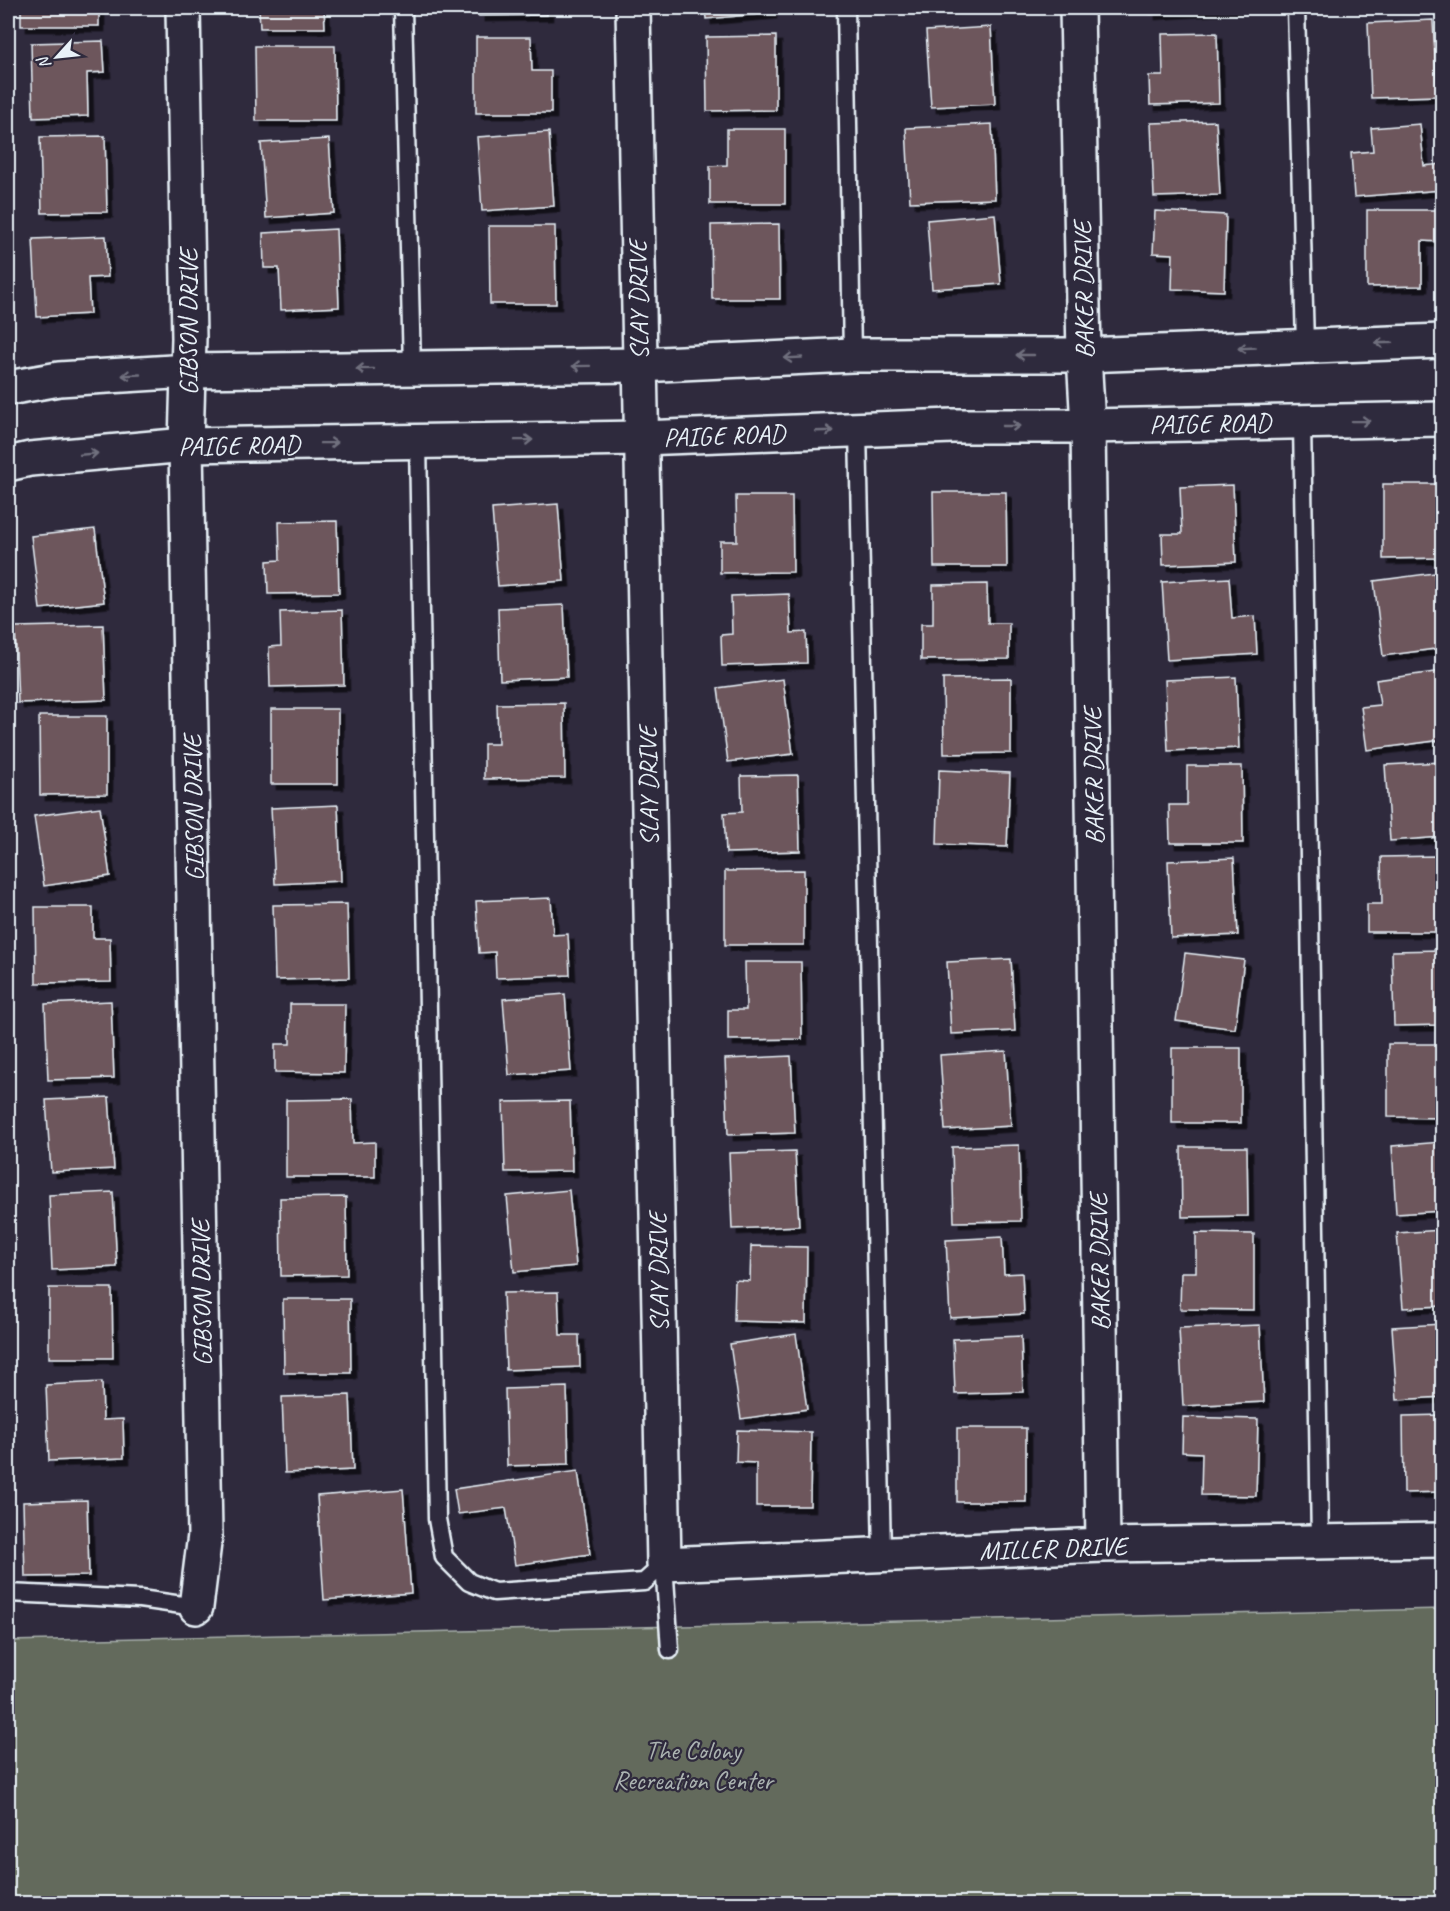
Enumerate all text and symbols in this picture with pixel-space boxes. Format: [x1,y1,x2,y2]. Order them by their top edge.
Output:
north arrow [27,27,87,87]
text: N [32,52,56,72]
street label: BAKER DRIVE [1066,218,1101,359]
street label: SLAY DRIVE [621,236,656,360]
street label: GIBSON DRIVE [172,246,205,395]
one-way arrow [1375,337,1395,349]
one-way arrow [1237,342,1257,353]
one-way arrow [1016,349,1036,361]
one-way arrow [784,352,804,363]
one-way arrow [571,360,591,372]
one-way arrow [355,363,375,374]
one-way arrow [122,369,142,380]
street label: PAIGE ROAD [1149,406,1273,441]
one-way arrow [1350,415,1370,426]
street label: PAIGE ROAD [663,417,787,454]
one-way arrow [1001,420,1021,432]
one-way arrow [815,425,835,437]
street label: PAIGE ROAD [178,428,302,463]
one-way arrow [513,434,533,446]
one-way arrow [318,437,338,448]
one-way arrow [78,448,98,459]
street label: BAKER DRIVE [1076,704,1111,845]
street label: SLAY DRIVE [631,722,666,846]
street label: GIBSON DRIVE [176,731,211,881]
street label: BAKER DRIVE [1082,1190,1117,1331]
street label: SLAY DRIVE [641,1208,676,1332]
street label: GIBSON DRIVE [184,1216,219,1366]
street label: MILLER DRIVE [979,1529,1130,1568]
park label: The Colony Recreation Center [613,1734,775,1797]

